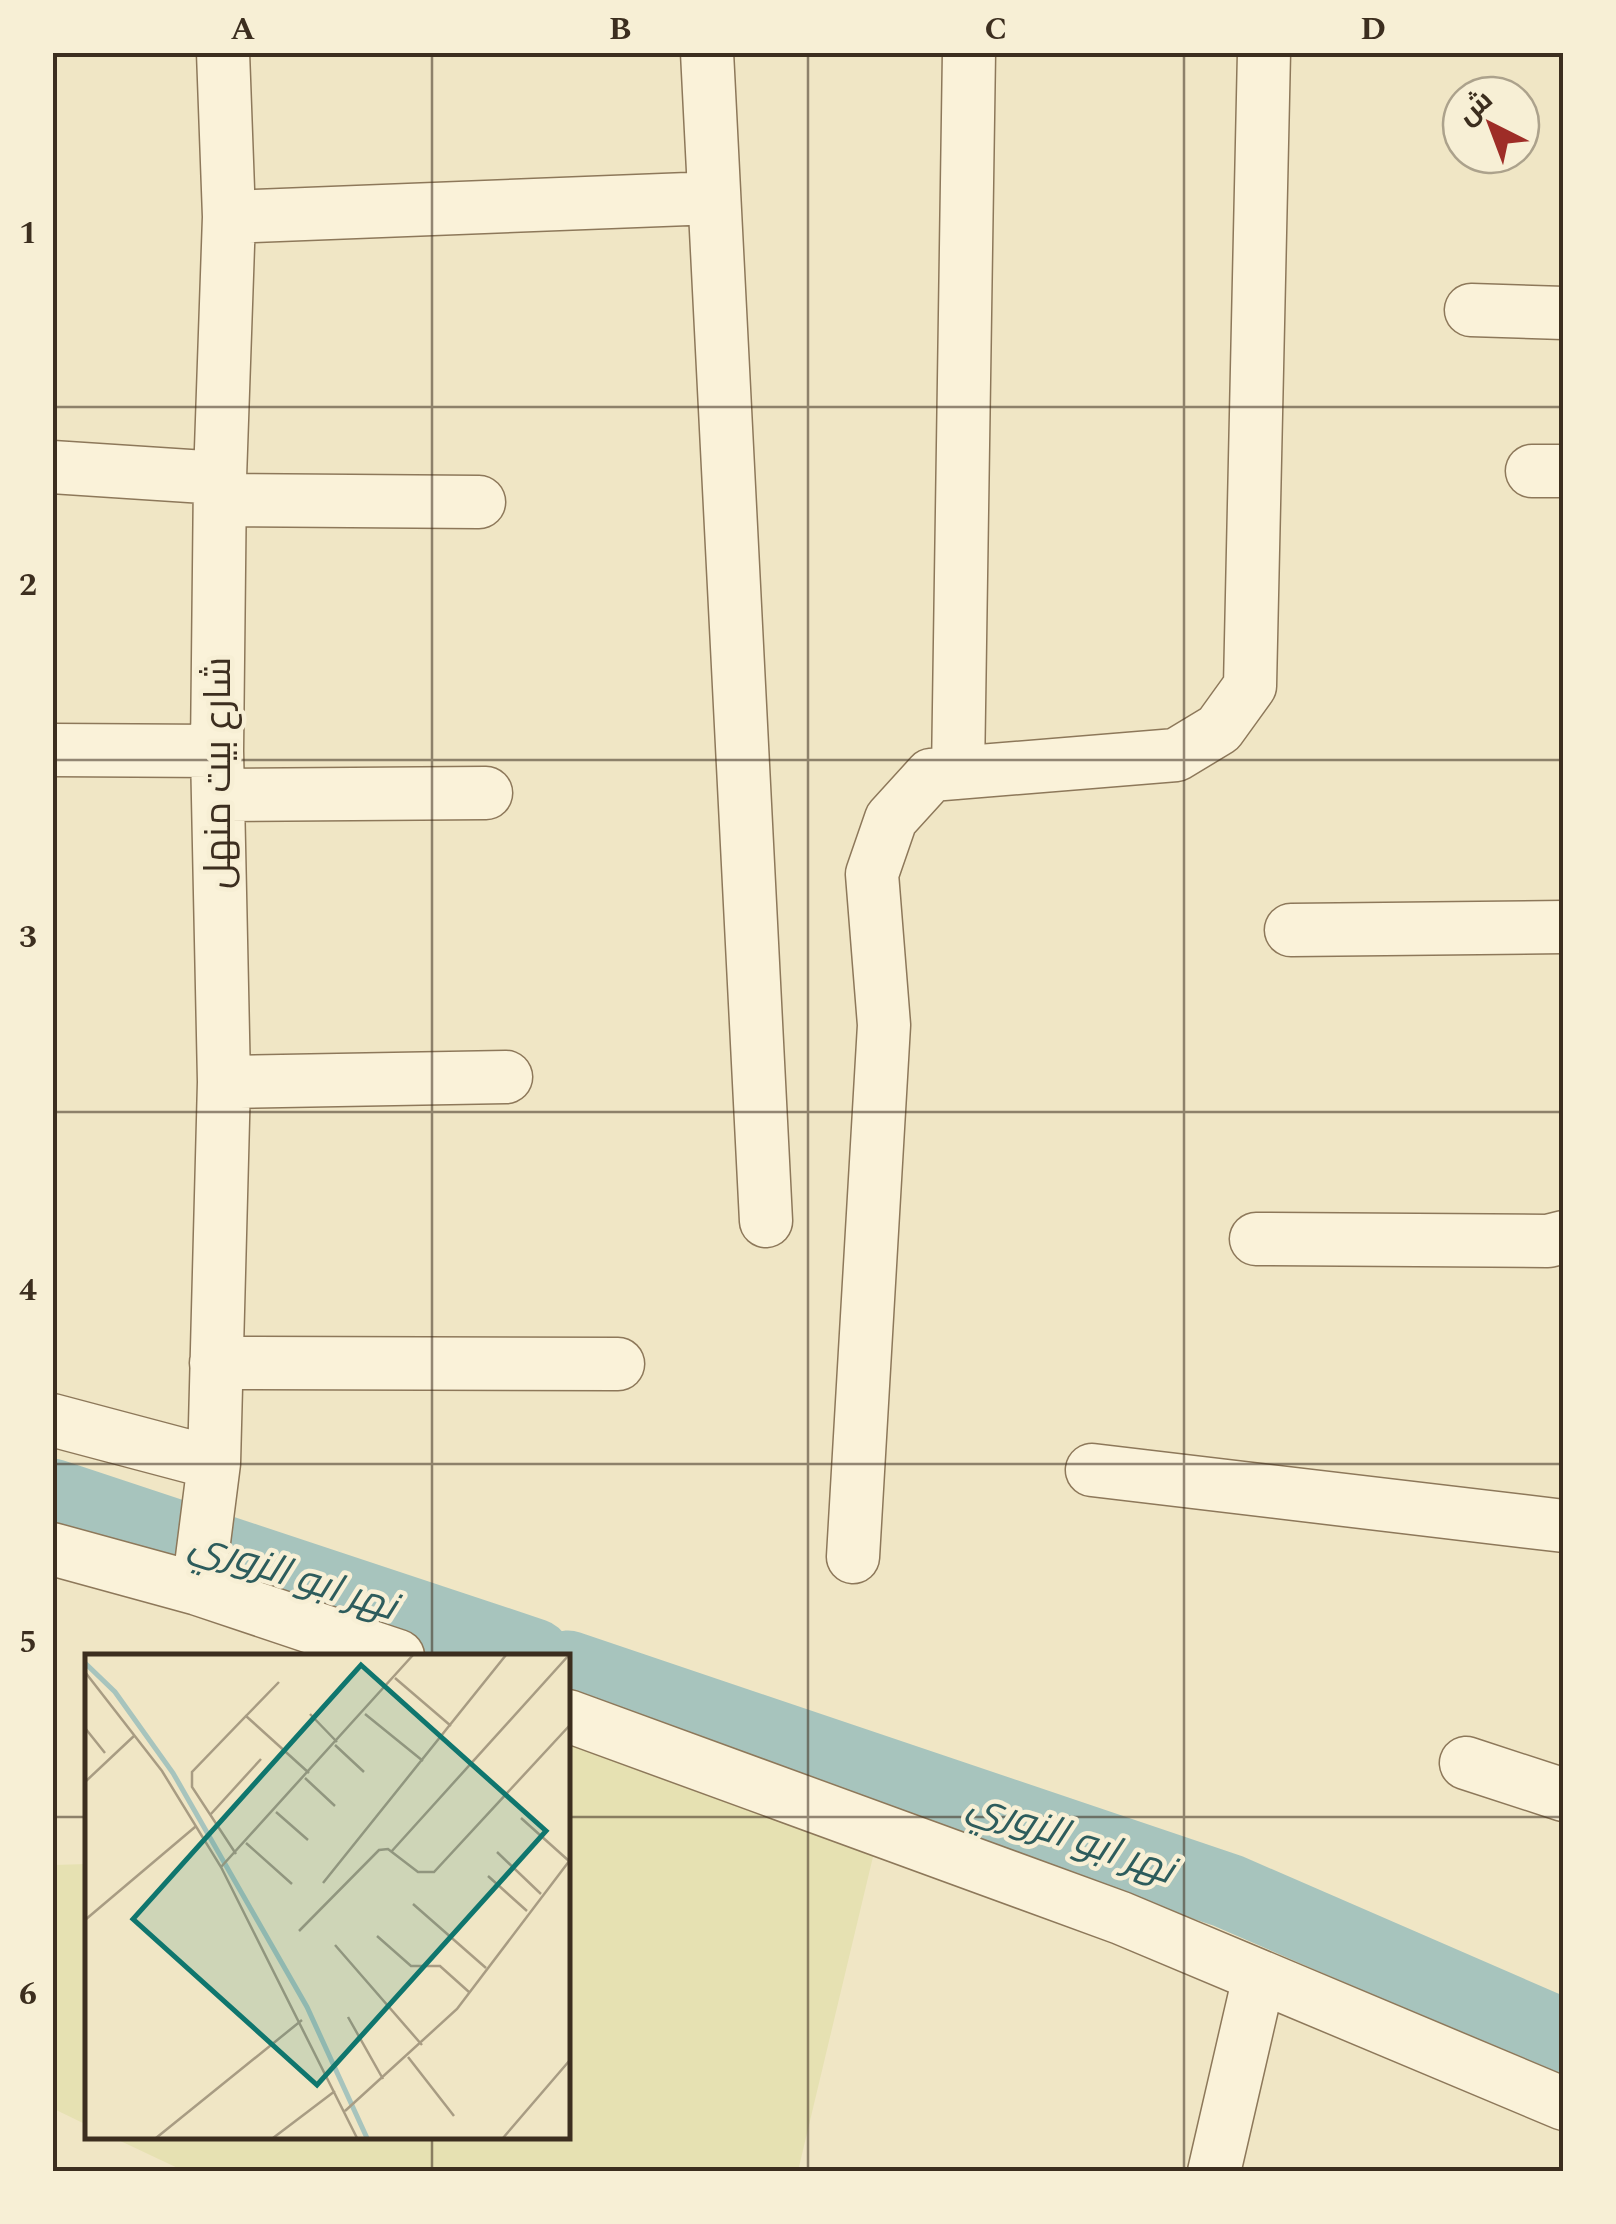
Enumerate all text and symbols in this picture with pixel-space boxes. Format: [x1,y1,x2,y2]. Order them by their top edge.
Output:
text: A [231,5,256,54]
text: B [609,5,631,54]
text: C [985,5,1007,54]
text: D [1360,5,1386,54]
north arrow [1441,75,1541,175]
text: ش [1448,80,1503,136]
text: 1 [19,209,37,258]
text: 2 [19,561,37,610]
street label: شارع بيت منهل [190,657,248,889]
text: 3 [19,913,37,962]
text: 4 [19,1266,37,1315]
water label: نهر ابو الزوري [182,1514,409,1639]
text: 5 [19,1618,37,1667]
inset map [85,1654,570,2139]
water label: نهر ابو الزوري [960,1774,1186,1903]
text: 6 [19,1970,37,2019]

